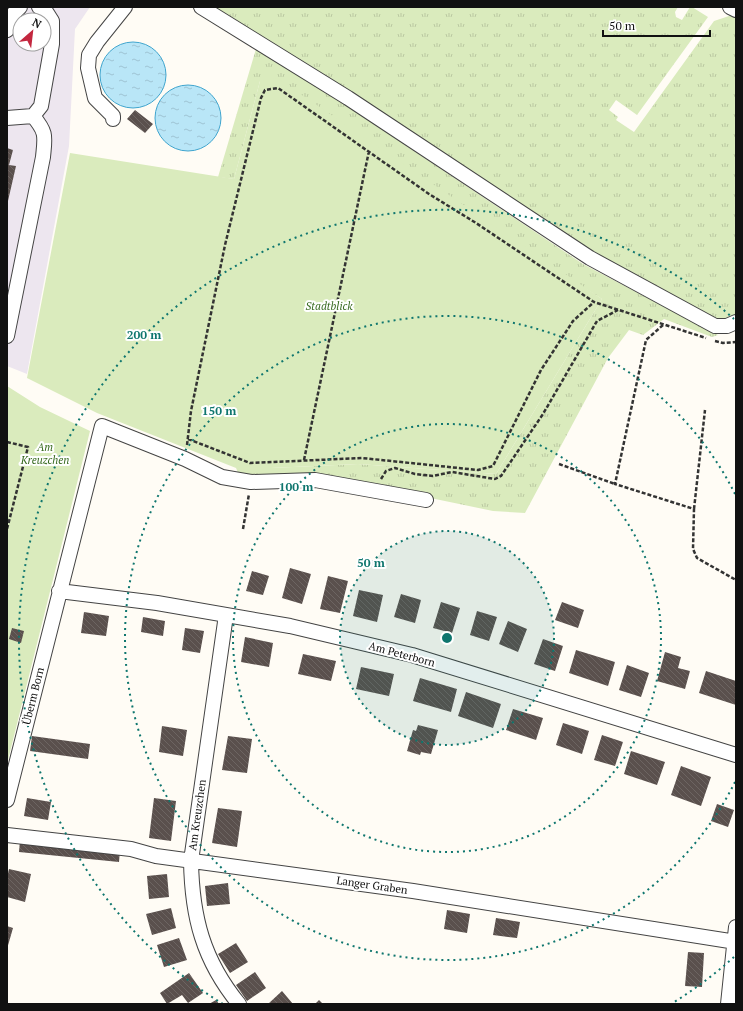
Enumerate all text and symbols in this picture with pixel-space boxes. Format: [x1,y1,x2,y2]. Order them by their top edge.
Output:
north arrow [12,12,52,52]
scale bar [603,12,710,38]
text: N [30,15,44,32]
text: 50 m [609,18,636,33]
park label: Stadtblick [306,299,353,313]
text: 200 m [127,327,161,342]
text: 150 m [202,403,236,418]
park label: Am Kreuzchen [20,440,69,467]
text: 100 m [279,479,313,494]
text: 50 m [357,555,385,570]
centre of rings [440,631,454,645]
street label: Am Peterborn [367,638,437,670]
street label: Überm Born [19,665,47,726]
street label: Am Kreuzchen [185,778,209,852]
street label: Langer Graben [335,873,409,897]

